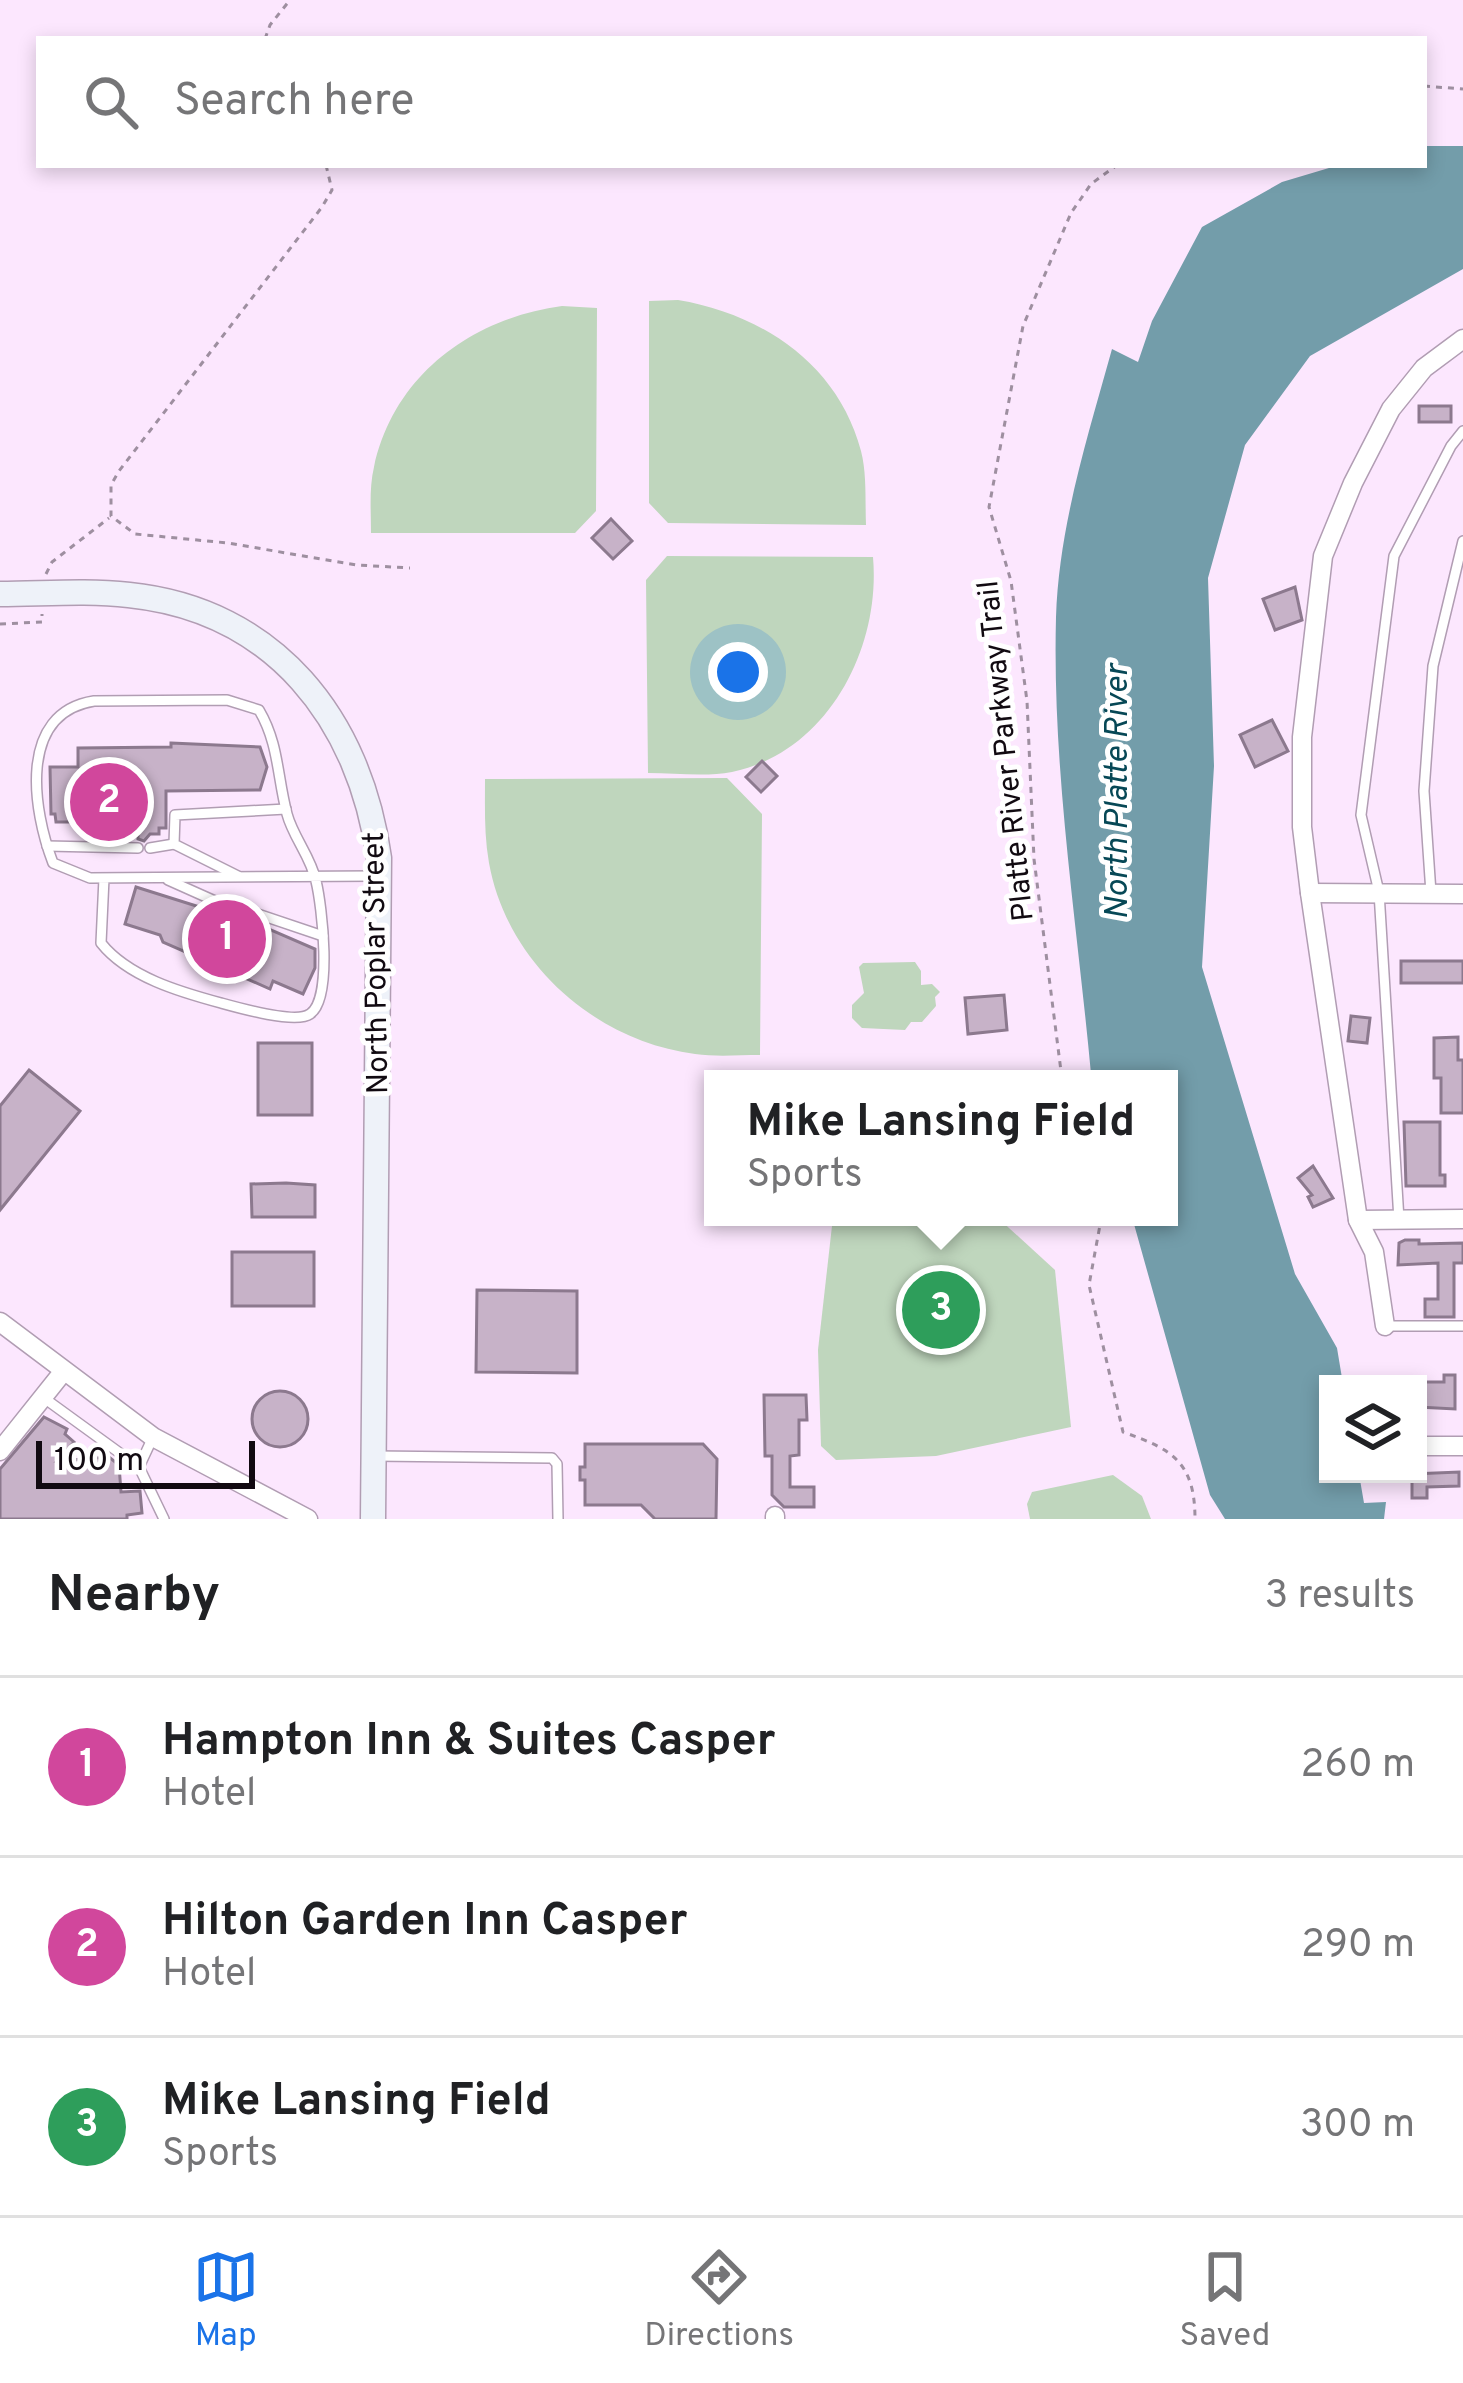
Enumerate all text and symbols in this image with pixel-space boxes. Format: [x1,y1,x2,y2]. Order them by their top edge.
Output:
search box [36,36,1427,168]
icon: search [78,69,144,135]
text: Search here [174,74,414,131]
street label: Platte River Parkway Trail [971,579,1044,923]
your location [708,642,768,702]
water label: North Platte River [1098,662,1140,920]
pin: 2 [70,757,148,847]
street label: North Poplar Street [357,831,398,1095]
pin: 1 [188,894,266,984]
popup [704,1070,1178,1226]
text: Mike Lansing Field [747,1095,1135,1152]
text: Sports [747,1152,863,1201]
pin: 3 [902,1265,980,1355]
map controls [1319,1375,1427,1483]
button: layers [1319,1375,1427,1483]
scale bar [36,1435,255,1488]
text: 100 m [54,1441,144,1483]
text: Nearby [48,1565,220,1630]
text: 3 results [1265,1573,1415,1622]
text: Hampton Inn & Suites Casper [162,1714,775,1771]
text: 1 [79,1742,95,1791]
text: 260 m [1301,1742,1415,1791]
text: Hotel [162,1771,256,1820]
text: Hilton Garden Inn Casper [162,1894,688,1951]
text: 2 [75,1922,99,1971]
text: 290 m [1301,1922,1415,1971]
text: Hotel [162,1951,256,2000]
text: Mike Lansing Field [162,2074,551,2131]
text: 3 [75,2102,99,2151]
text: 300 m [1300,2102,1415,2151]
text: Sports [162,2131,278,2180]
tab: Map [193,2244,259,2358]
tab: Directions [644,2244,794,2358]
tab: Saved [1180,2244,1270,2358]

